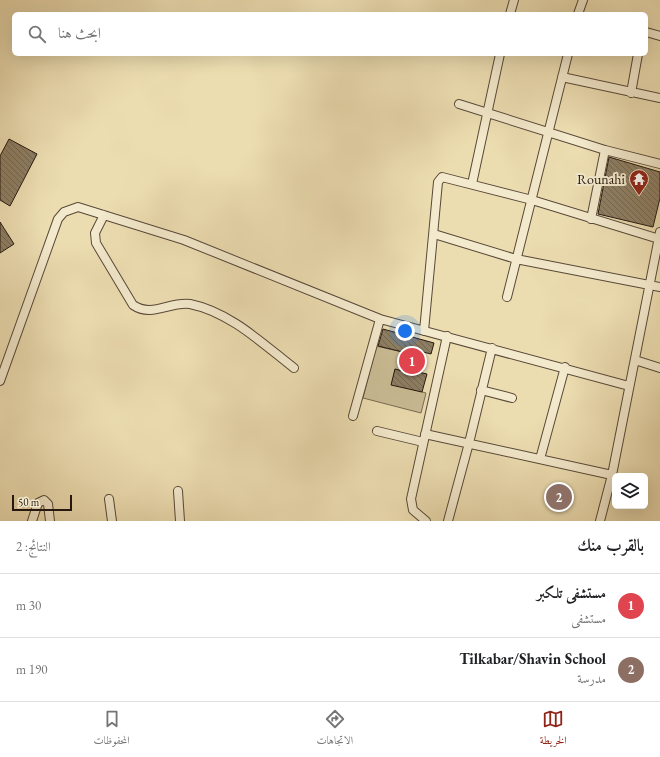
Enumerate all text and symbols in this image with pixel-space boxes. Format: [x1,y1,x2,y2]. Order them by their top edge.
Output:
search box [12,12,648,56]
icon: search [26,23,48,45]
text: ابحث هنا [58,23,101,42]
temple icon: Rounahi [628,168,650,196]
place label: Rounahi [577,170,626,188]
your location [395,321,415,341]
pin: 1 [399,346,425,376]
map controls [612,473,648,509]
button: layers [612,473,648,509]
pin: 2 [546,482,572,512]
scale bar [12,493,72,512]
text: 50 m [18,495,39,509]
text: بالقرب منك [577,534,644,556]
text: النتائج: 2 [16,538,51,555]
text: مستشفى تلكبر [537,583,606,602]
text: 30 m [16,597,41,614]
text: 1 [628,597,634,614]
text: مستشفى [571,610,606,627]
text: Tilkabar/Shavin School [459,649,606,668]
text: 190 m [16,661,47,678]
text: 2 [628,661,634,678]
text: مدرسة [577,670,606,687]
tab: المحفوظات [93,708,130,751]
tab: الاتجاهات [316,708,353,751]
tab: الخريطة [540,708,567,751]

